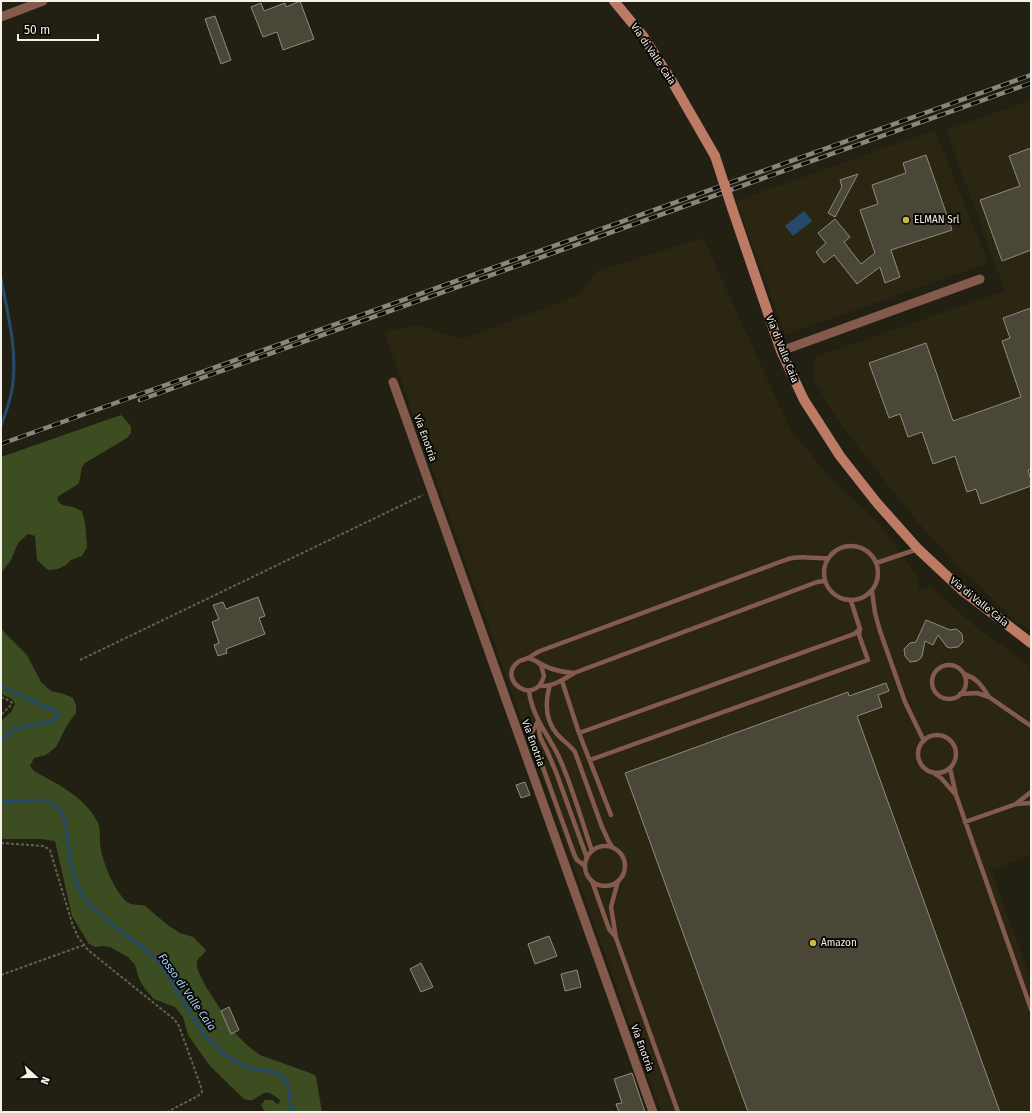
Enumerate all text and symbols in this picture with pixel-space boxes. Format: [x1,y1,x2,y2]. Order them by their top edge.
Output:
scale bar [18,16,98,42]
street label: Via di Valle Caia [628,21,678,87]
text: 50 m [24,23,50,37]
place label: ELMAN Srl [914,214,960,226]
marker: ELMAN Srl [901,215,911,225]
street label: Via di Valle Caia [763,314,801,384]
street label: Via Enotria [411,413,439,463]
street label: Via di Valle Caia [947,575,1011,629]
street label: Via Enotria [519,718,547,768]
place label: Amazon [821,937,857,949]
marker: Amazon [808,938,818,948]
water label: Fosso di Valle Caia [156,951,218,1033]
street label: Via Enotria [628,1023,656,1073]
north arrow [16,1057,56,1097]
text: N [37,1075,52,1086]

